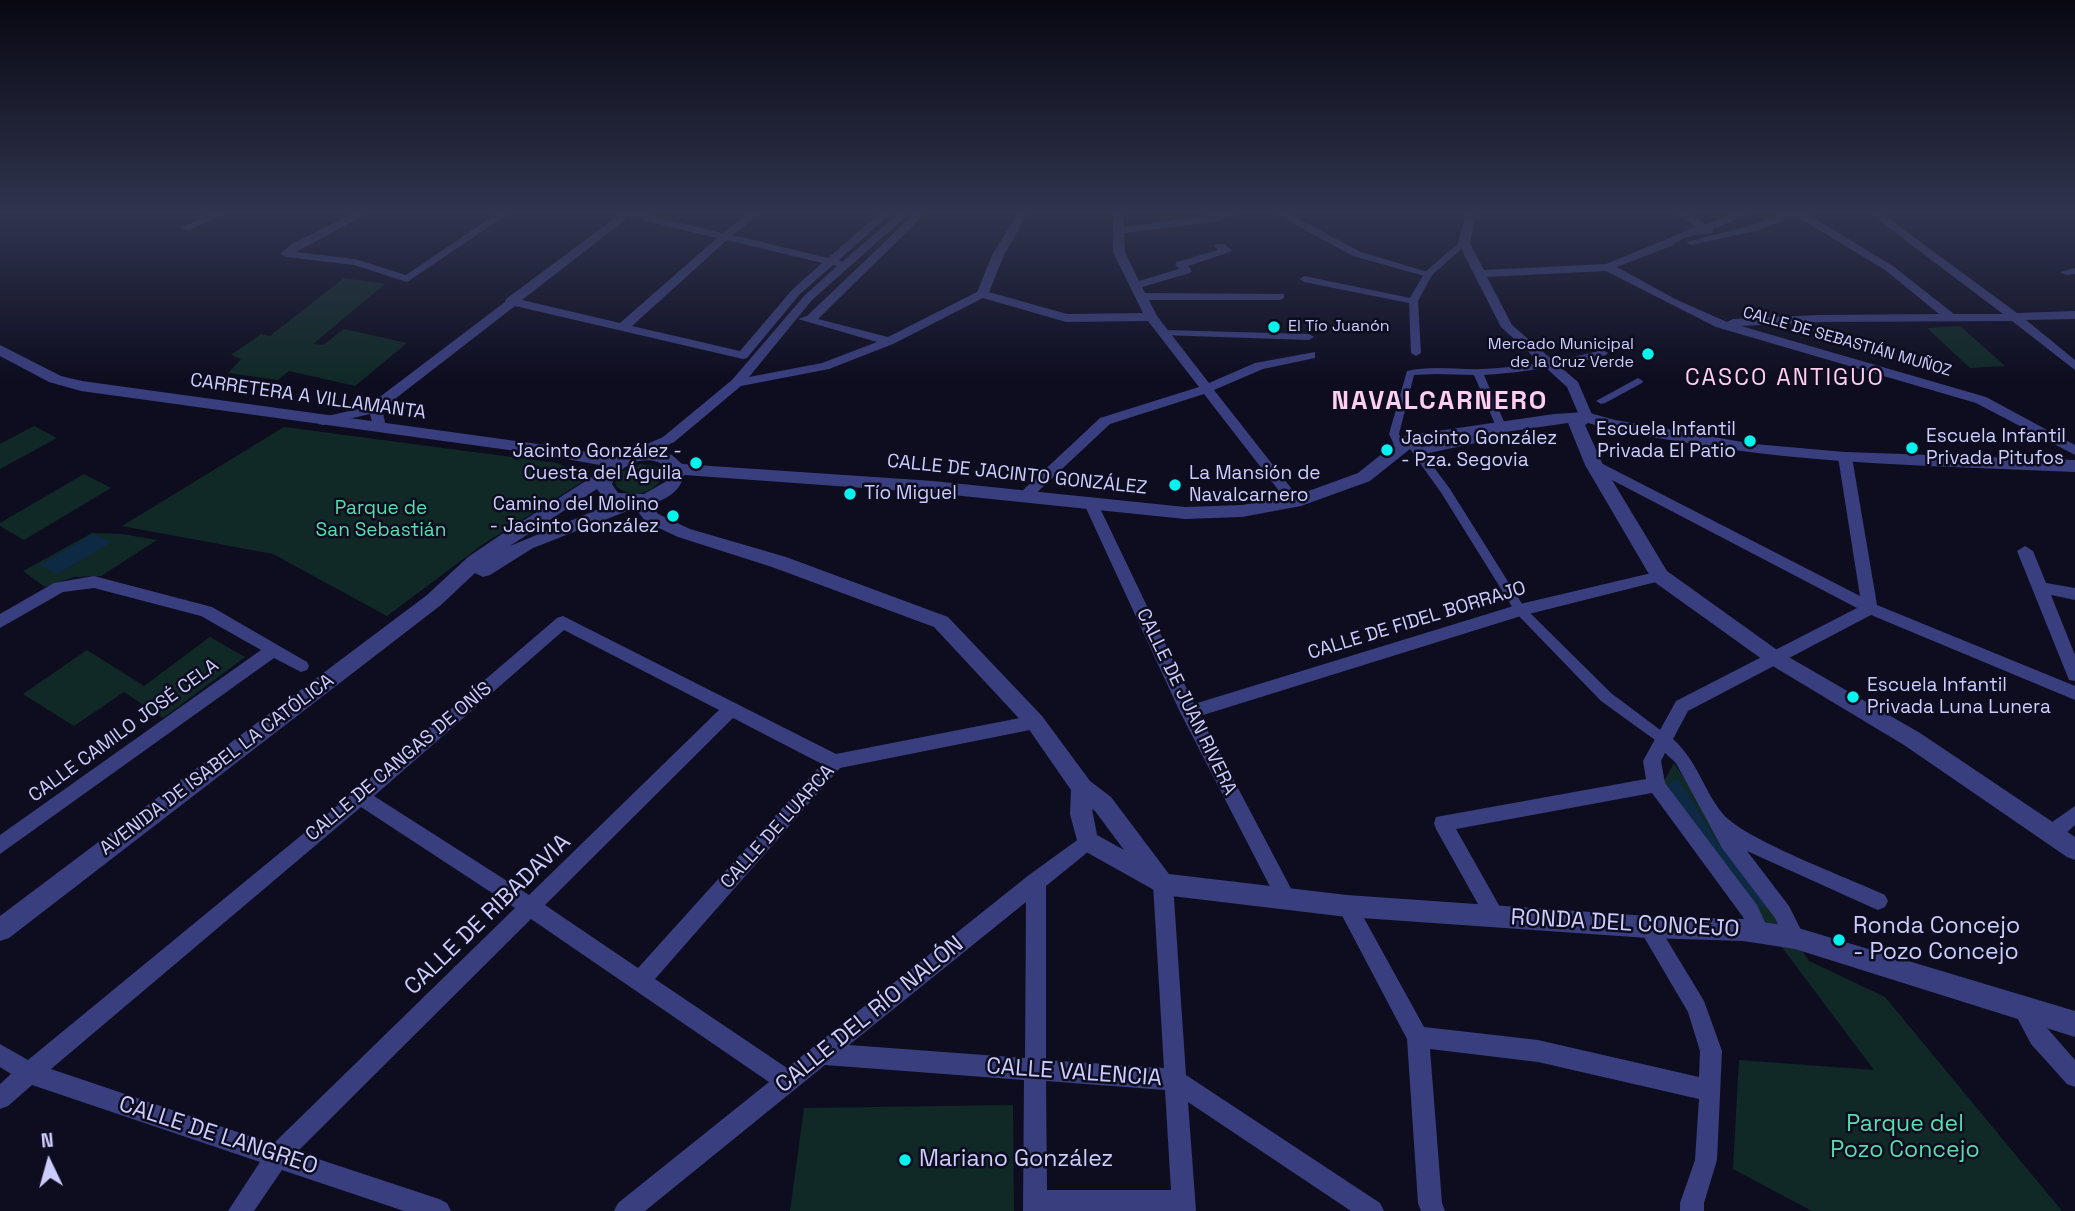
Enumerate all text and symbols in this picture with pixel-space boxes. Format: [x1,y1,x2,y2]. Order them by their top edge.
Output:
street label: CALLE DE SEBASTIÁN MUÑOZ [1740,303,1954,381]
place label: El Tío Juanón [1288,317,1390,337]
marker: El Tío Juanón [1266,319,1282,335]
place label: Mercado Municipal de la Cruz Verde [1488,335,1634,373]
marker: Mercado Municipal de la Cruz Verde [1640,346,1656,362]
district label: CASCO ANTIGUO [1687,365,1883,393]
street label: CARRETERA A VILLAMANTA [189,369,427,425]
district label: NAVALCARNERO [1333,386,1547,418]
place label: Escuela Infantil Privada El Patio [1596,419,1736,463]
place label: Escuela Infantil Privada Pitufos [1926,426,2066,470]
place label: Jacinto González - Pza. Segovia [1401,428,1557,472]
marker: Escuela Infantil Privada El Patio [1742,433,1758,449]
marker: Escuela Infantil Privada Pitufos [1904,440,1920,456]
place label: Jacinto González - Cuesta del Águila [512,441,682,485]
marker: Jacinto González - Pza. Segovia [1379,442,1395,458]
street label: CALLE DE JACINTO GONZÁLEZ [886,450,1148,500]
marker: Jacinto González - Cuesta del Águila [688,455,704,471]
place label: La Mansión de Navalcarnero [1189,463,1321,507]
marker: La Mansión de Navalcarnero [1167,477,1183,493]
place label: Tío Miguel [864,483,957,505]
marker: Tío Miguel [842,486,858,502]
place label: Camino del Molino - Jacinto González [489,494,659,538]
park label: Parque de San Sebastián [316,498,446,542]
marker: Camino del Molino - Jacinto González [665,508,681,524]
street label: CALLE DE FIDEL BORRAJO [1305,577,1529,665]
street label: CALLE DE JUAN RIVERA [1131,605,1241,799]
street label: CALLE CAMILO JOSÉ CELA [25,654,223,808]
street label: AVENIDA DE ISABEL LA CATÓLICA [96,670,338,860]
place label: Escuela Infantil Privada Luna Lunera [1867,675,2051,719]
street label: CALLE DE CANGAS DE ONÍS [301,677,497,847]
marker: Escuela Infantil Privada Luna Lunera [1845,689,1861,705]
street label: CALLE DE LUARCA [716,760,840,894]
street label: CALLE DE RIBADAVIA [399,829,577,1001]
street label: RONDA DEL CONCEJO [1510,904,1740,944]
place label: Ronda Concejo - Pozo Concejo [1853,913,2020,967]
street label: CALLE DEL RÍO NALÓN [771,931,969,1099]
marker: Ronda Concejo - Pozo Concejo [1831,932,1847,948]
street label: CALLE VALENCIA [985,1053,1163,1093]
street label: CALLE DE LANGREO [115,1091,321,1181]
park label: Parque del Pozo Concejo [1830,1111,1980,1165]
north arrow [14,1127,84,1197]
text: N [40,1128,55,1154]
place label: Mariano González [919,1146,1113,1174]
marker: Mariano González [897,1152,913,1168]

